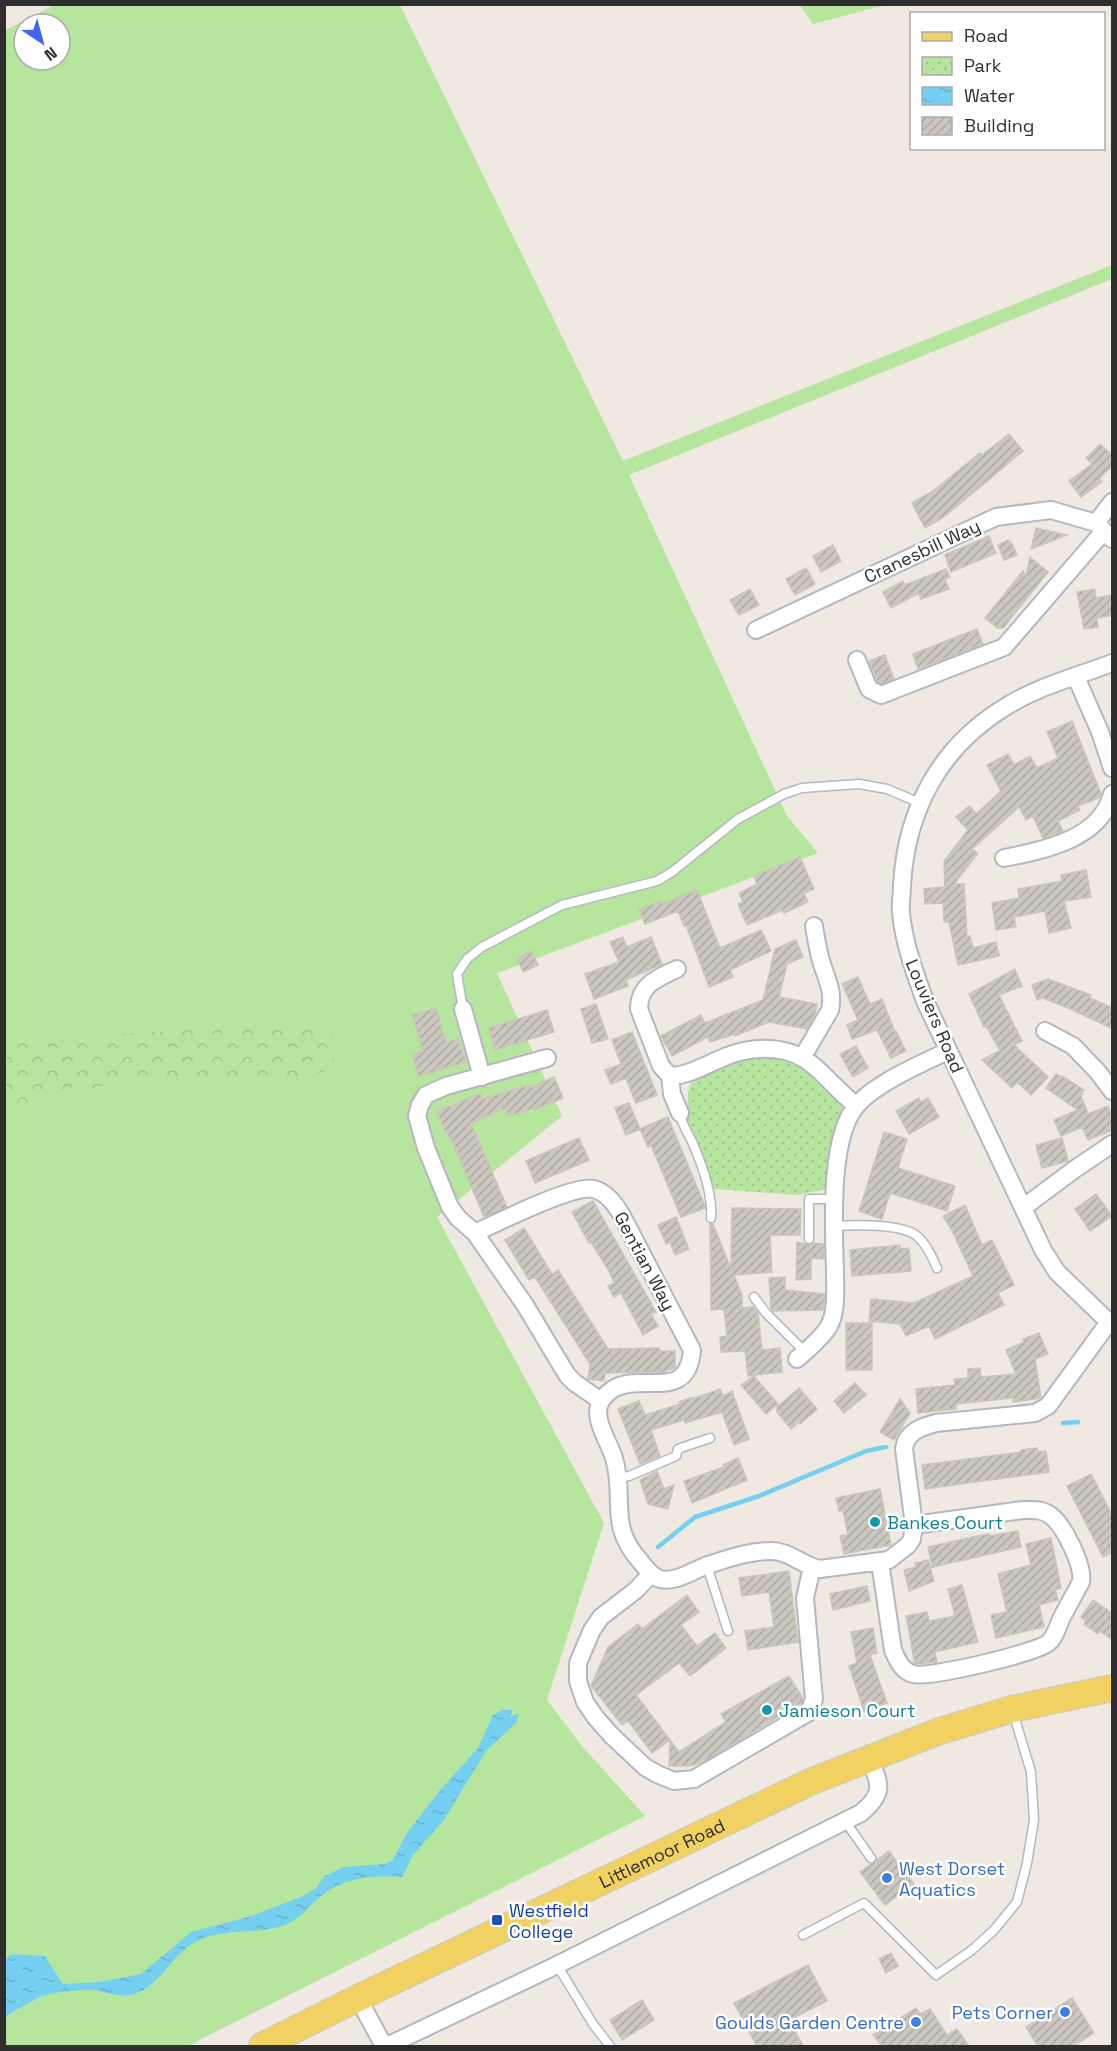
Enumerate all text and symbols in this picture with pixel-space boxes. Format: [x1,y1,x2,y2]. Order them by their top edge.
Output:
north arrow [12,12,72,72]
legend [910,12,1105,150]
text: Road [964,24,1008,47]
text: N [40,42,61,65]
text: Park [964,54,1002,77]
text: Water [964,84,1015,107]
text: Building [964,114,1034,137]
street label: Cranesbill Way [860,514,984,588]
street label: Louviers Road [901,956,969,1076]
street label: Gentian Way [609,1208,681,1314]
place label: Bankes Court [887,1511,1003,1534]
marker: Bankes Court [868,1515,882,1529]
place label: Jamieson Court [779,1699,915,1722]
marker: Jamieson Court [760,1703,774,1717]
street label: Littlemoor Road [595,1813,728,1893]
place label: West Dorset Aquatics [899,1857,1005,1901]
marker: West Dorset Aquatics [880,1871,894,1885]
place label: Westfield College [509,1899,589,1943]
marker: Westfield College [490,1913,504,1927]
place label: Pets Corner [952,2001,1053,2024]
marker: Pets Corner [1058,2005,1072,2019]
place label: Goulds Garden Centre [715,2011,904,2034]
marker: Goulds Garden Centre [909,2015,923,2029]

